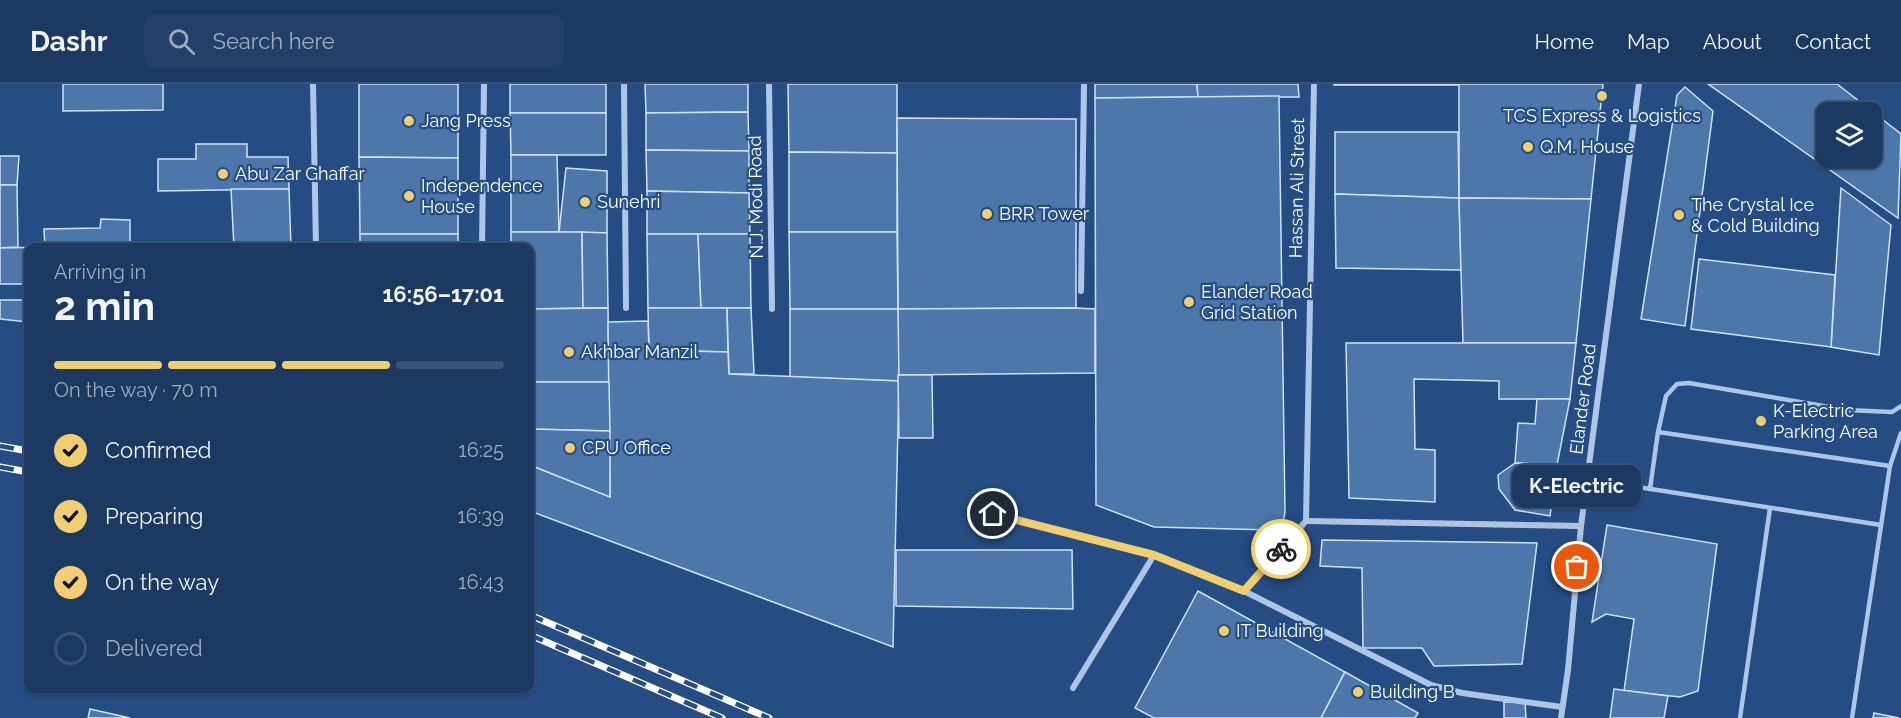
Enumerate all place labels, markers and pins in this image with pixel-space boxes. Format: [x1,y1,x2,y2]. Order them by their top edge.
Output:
marker: TCS Express & Logistics [1595,89,1609,103]
place label: TCS Express & Logistics [1503,105,1701,126]
place label: Jang Press [421,110,511,131]
marker: Jang Press [402,114,416,128]
place label: Q.M. House [1540,136,1635,157]
marker: Q.M. House [1521,140,1535,154]
place label: Abu Zar Ghaffar [235,163,366,184]
marker: Abu Zar Ghaffar [216,167,230,181]
place label: Independence House [421,175,543,217]
marker: Independence House [402,189,416,203]
place label: Sunehri [597,191,660,212]
place label: The Crystal Ice & Cold Building [1691,194,1820,236]
marker: Sunehri [578,195,592,209]
place label: BRR Tower [999,203,1090,224]
marker: BRR Tower [980,207,994,221]
marker: The Crystal Ice & Cold Building [1672,208,1686,222]
place label: Elander Road Grid Station [1201,281,1313,323]
marker: Elander Road Grid Station [1182,295,1196,309]
place label: Akhbar Manzil [581,341,698,362]
marker: Akhbar Manzil [562,345,576,359]
place label: K-Electric Parking Area [1773,400,1878,442]
marker: K-Electric Parking Area [1754,414,1768,428]
place label: CPU Office [582,437,671,458]
marker: CPU Office [563,441,577,455]
callout: K-Electric [1512,465,1642,507]
pin [967,488,1018,539]
pin [1551,541,1602,592]
place label: IT Building [1236,620,1324,641]
marker: IT Building [1217,624,1231,638]
place label: Building B [1370,681,1455,702]
marker: Building B [1351,685,1365,699]

